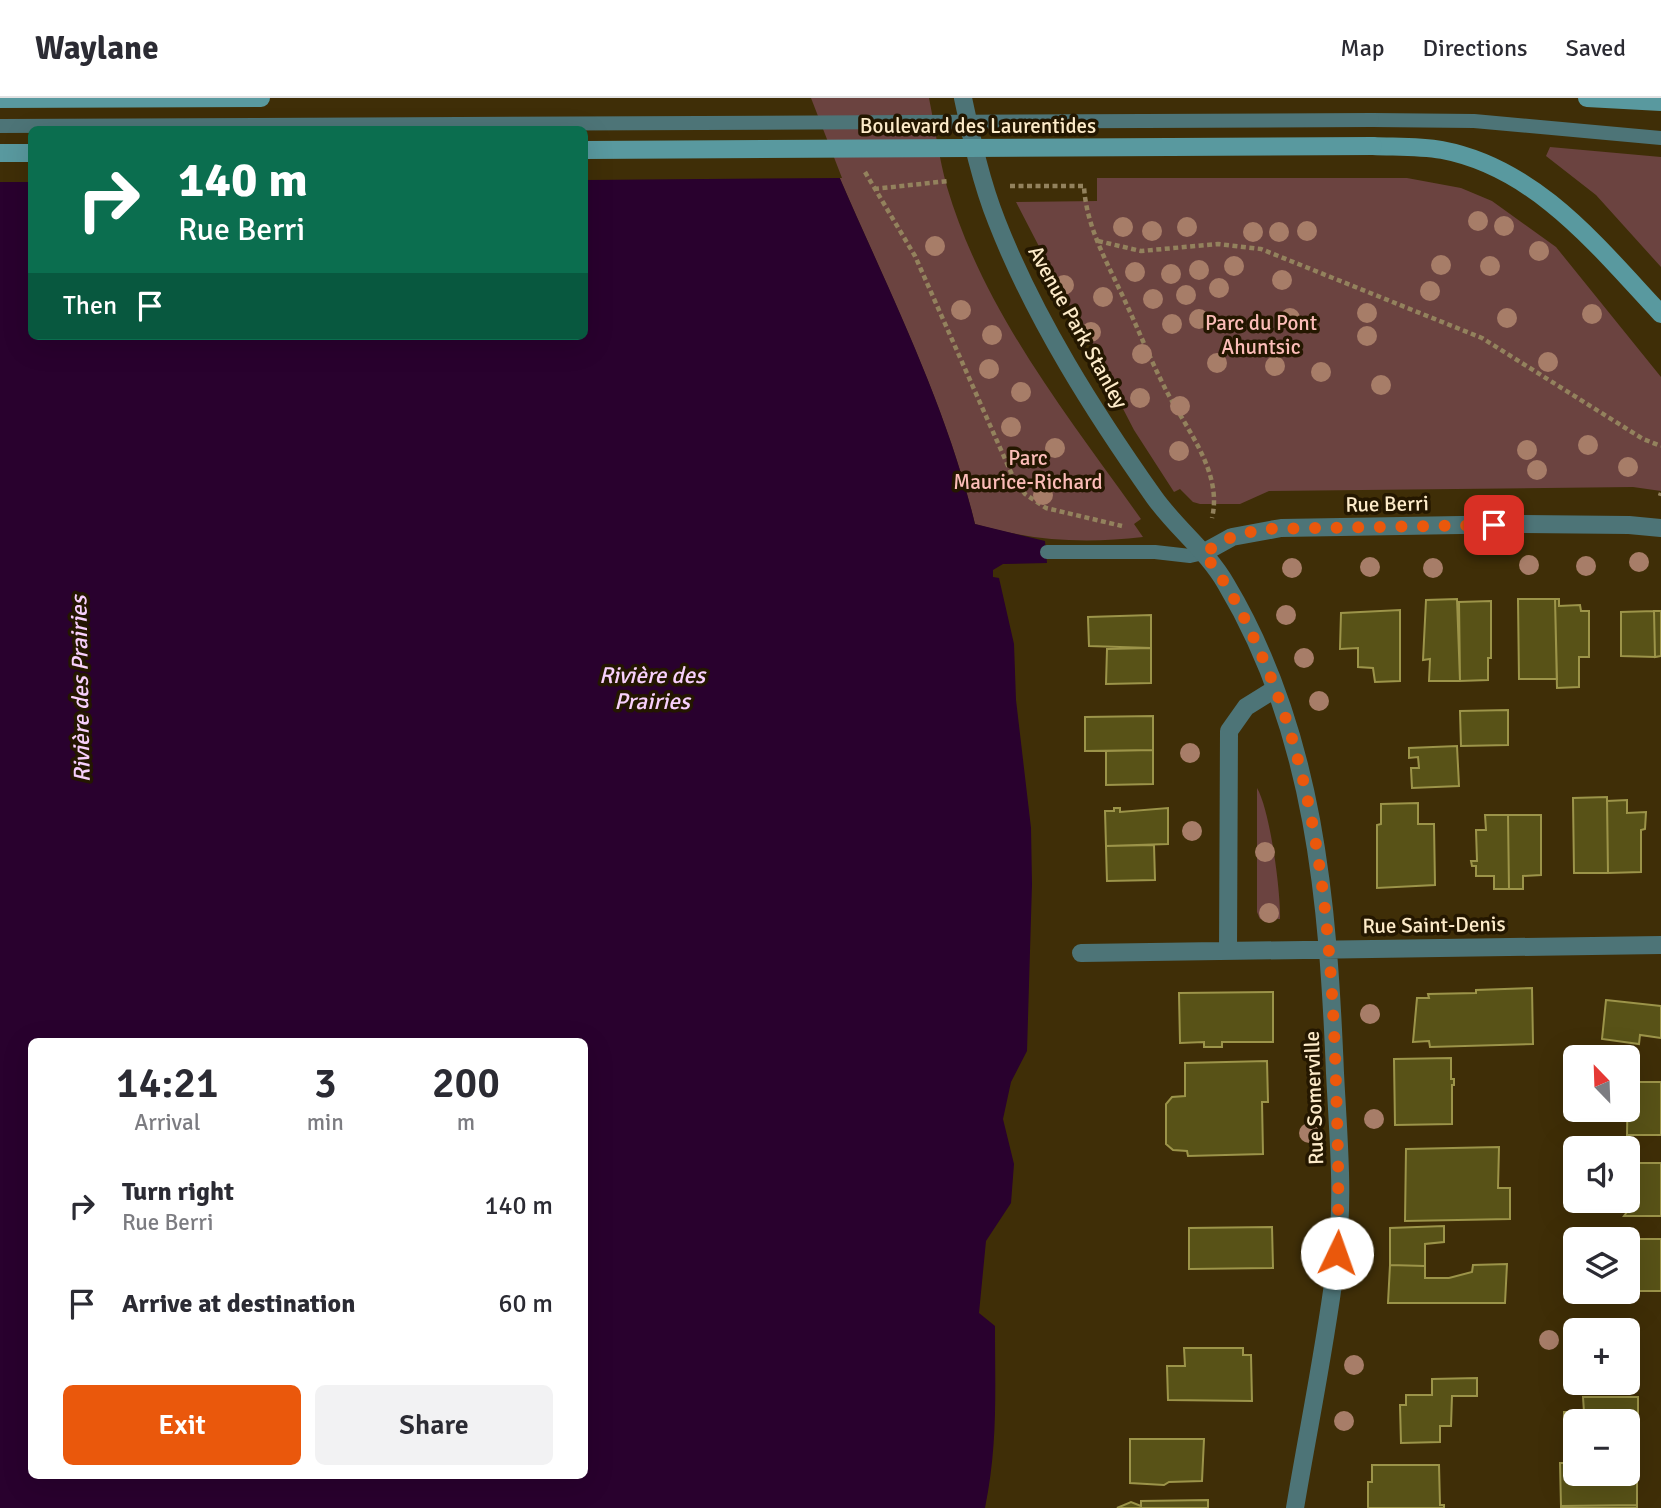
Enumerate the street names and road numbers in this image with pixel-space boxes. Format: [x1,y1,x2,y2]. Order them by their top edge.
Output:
street label: Boulevard des Laurentides [860,113,1096,139]
street label: Avenue Park Stanley [1022,241,1134,413]
street label: Rue Berri [1345,490,1429,518]
street label: Rue Saint-Denis [1362,911,1506,939]
street label: Rue Somerville [1299,1030,1329,1166]

